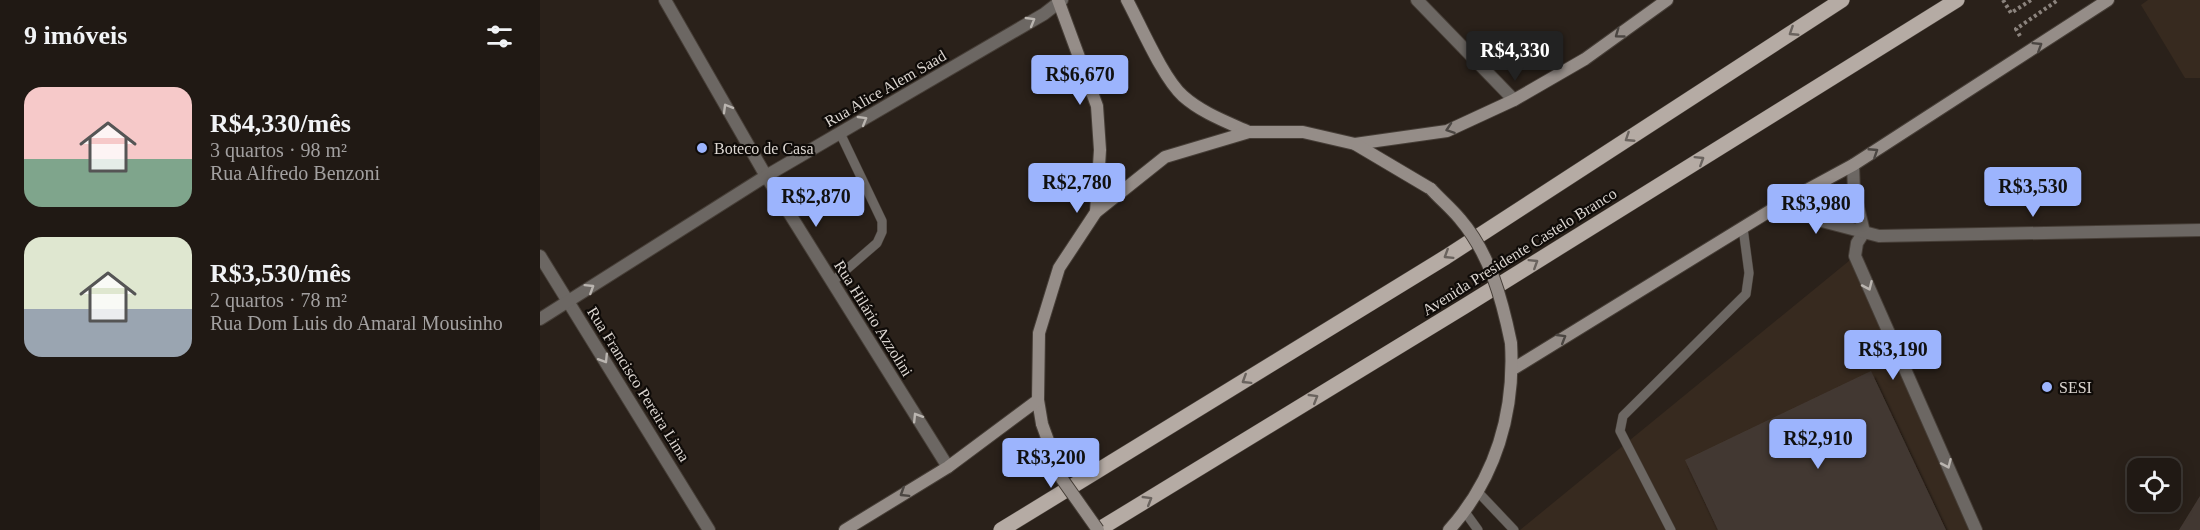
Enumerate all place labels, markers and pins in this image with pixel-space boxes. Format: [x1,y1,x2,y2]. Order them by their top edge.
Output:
pin: R$4,330 [1460,31,1570,82]
pin: R$6,670 [1025,55,1135,106]
place label: Boteco de Casa [714,140,814,157]
marker: Boteco de Casa [695,141,709,155]
pin: R$2,780 [1022,163,1132,214]
pin: R$3,530 [1978,167,2088,218]
pin: R$2,870 [761,177,871,228]
pin: R$3,980 [1761,184,1871,235]
pin: R$3,190 [1838,330,1948,381]
place label: SESI [2059,379,2092,396]
marker: SESI [2040,380,2054,394]
pin: R$2,910 [1763,419,1873,470]
pin: R$3,200 [996,438,1106,489]

